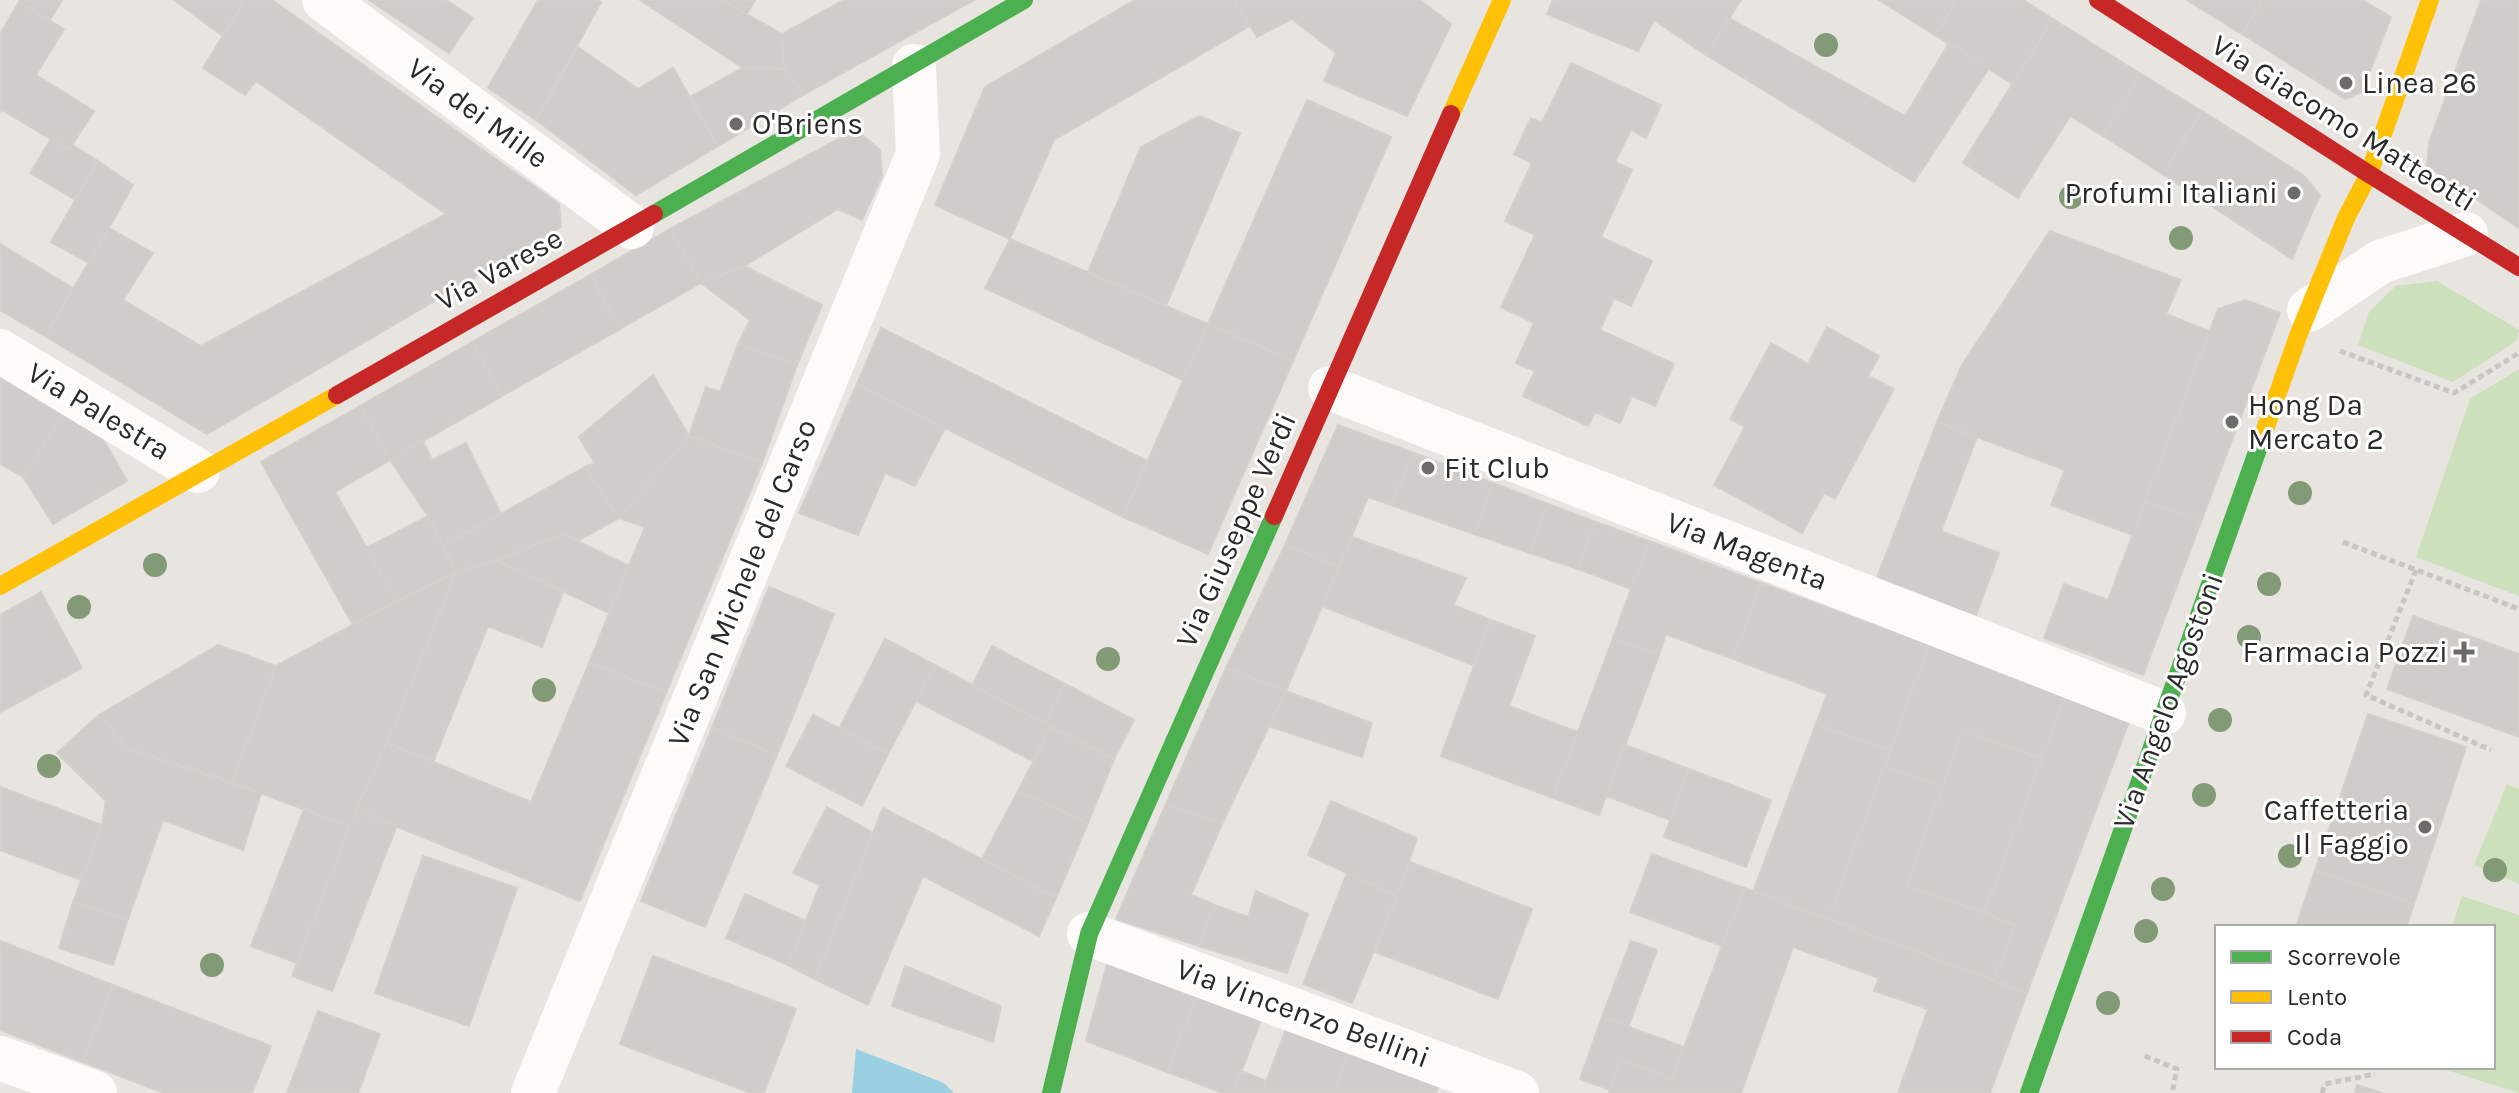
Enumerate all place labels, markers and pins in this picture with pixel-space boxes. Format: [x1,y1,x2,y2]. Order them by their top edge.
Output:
place label: Linea 26 [2362,65,2477,101]
marker: Linea 26 [2337,74,2355,92]
place label: O'Briens [752,106,863,142]
marker: O'Briens [727,115,745,133]
place label: Profumi Italiani [2064,175,2278,211]
marker: Profumi Italiani [2285,184,2303,202]
place label: Hong Da Mercato 2 [2248,387,2384,457]
marker: Hong Da Mercato 2 [2223,413,2241,431]
place label: Fit Club [1444,450,1550,486]
marker: Fit Club [1419,459,1437,477]
place label: Farmacia Pozzi [2243,634,2448,670]
marker: Farmacia Pozzi [2455,643,2473,661]
place label: Caffetteria Il Faggio [2264,792,2409,862]
marker: Caffetteria Il Faggio [2416,818,2434,836]

